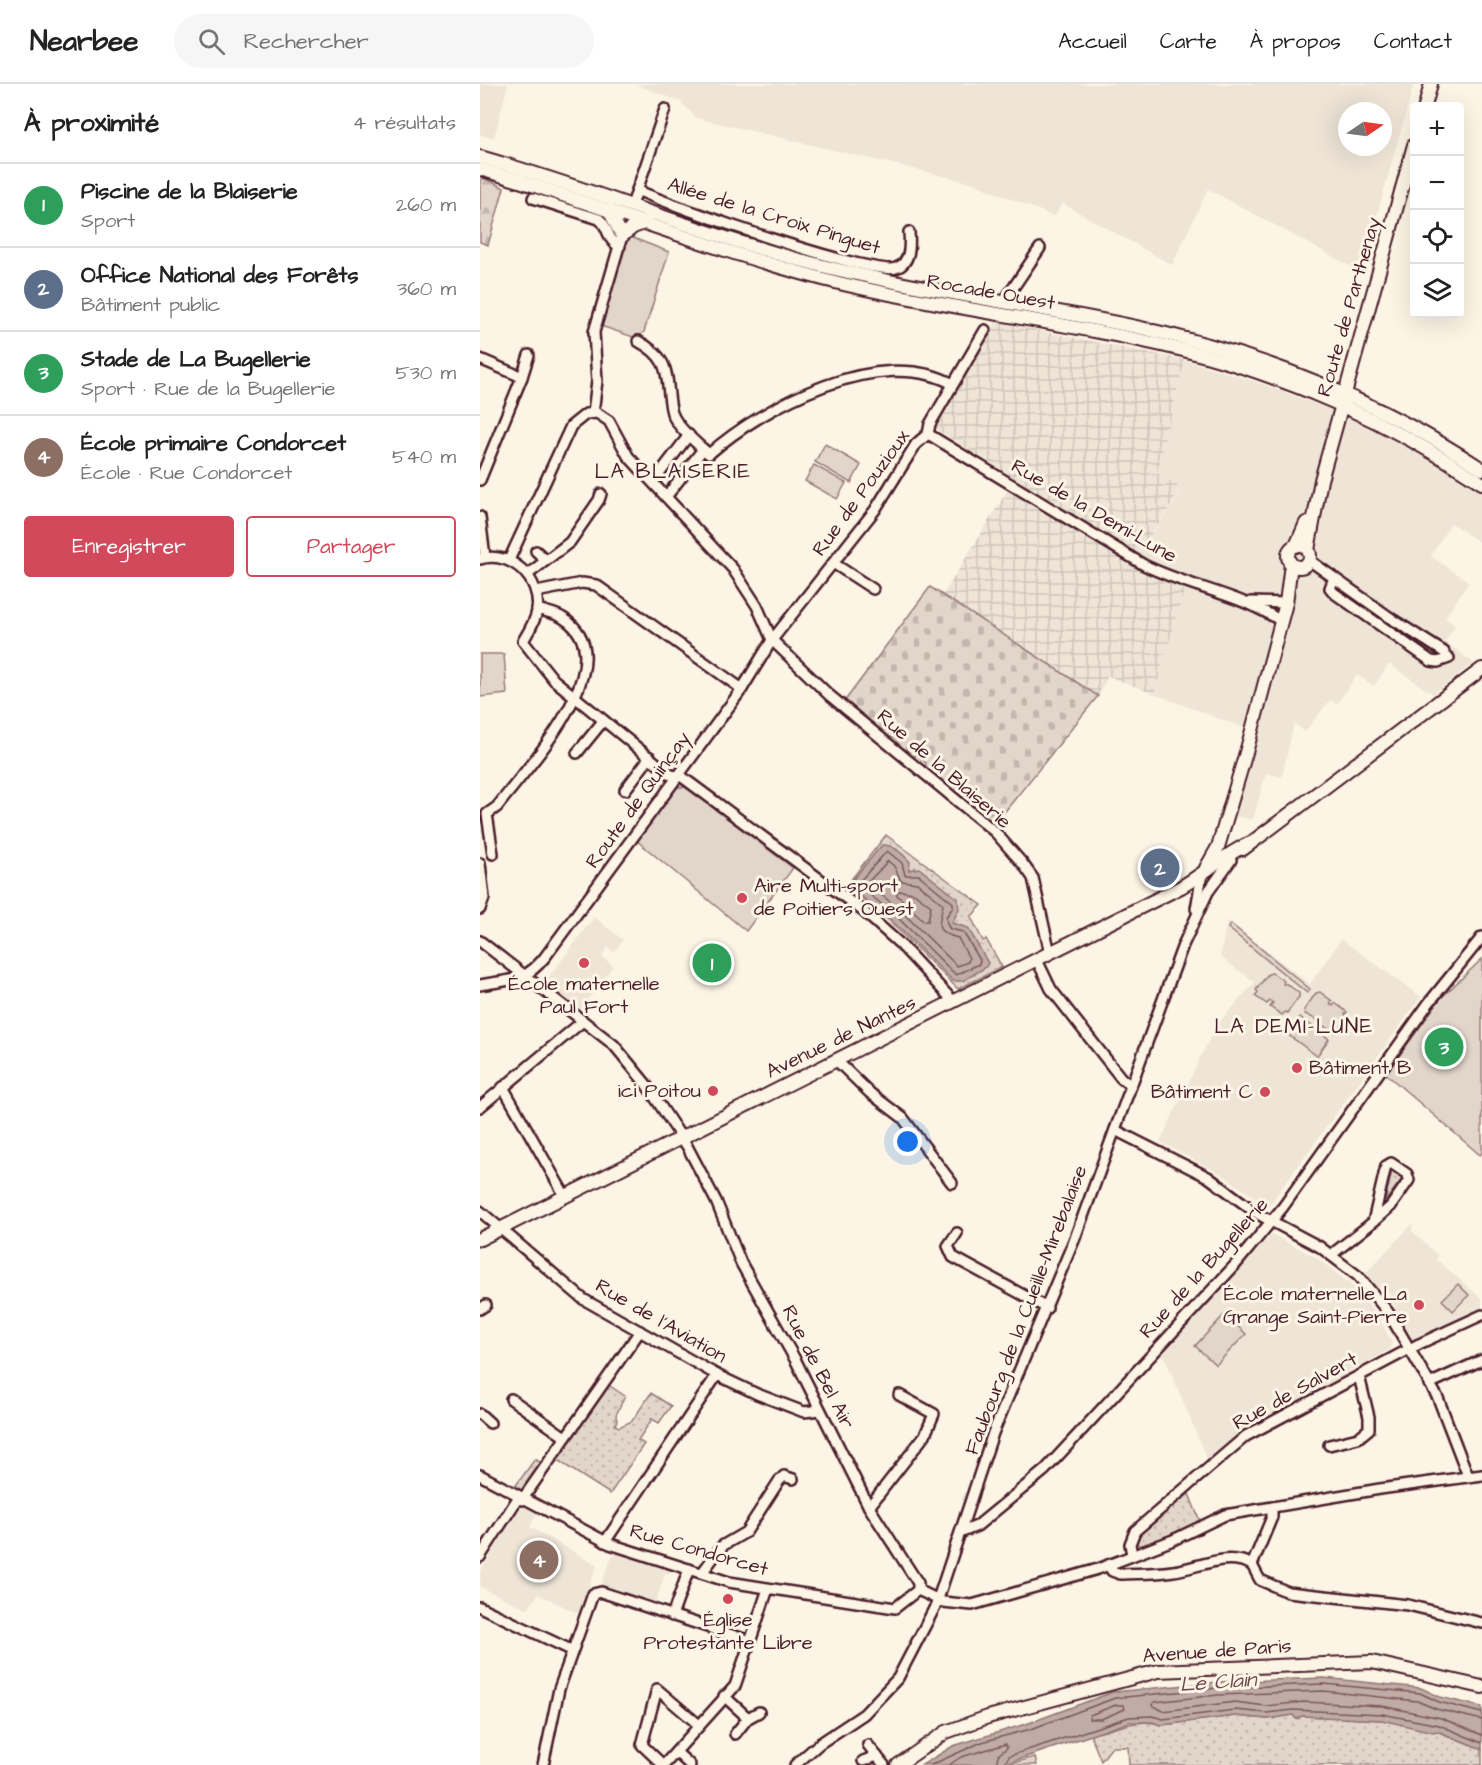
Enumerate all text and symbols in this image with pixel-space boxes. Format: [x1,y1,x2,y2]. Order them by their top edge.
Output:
search box [174,14,594,68]
text: Nearbee [30,22,138,61]
icon: search [195,25,228,58]
text: Rechercher [243,26,369,57]
text: Accueil [1058,27,1127,56]
text: Carte [1160,27,1217,56]
text: À propos [1250,27,1341,56]
text: Contact [1374,27,1452,56]
north arrow [1338,102,1392,156]
map controls [1410,102,1464,318]
button: + [1410,102,1464,156]
text: À proximité [24,105,159,141]
text: 4 résultats [353,109,456,137]
button: − [1410,156,1464,210]
street label: Allée de la Croix Pinguet [664,170,884,263]
text: Piscine de la Blaiserie [81,176,298,207]
text: 1 [42,191,45,219]
text: 260 m [396,191,456,219]
text: Sport [81,207,135,235]
button: locate [1410,210,1464,264]
street label: Route de Parthenay [1310,214,1389,400]
text: Office National des Forêts [81,260,359,291]
button: layers [1410,264,1464,318]
street label: Rocade Ouest [925,267,1057,317]
text: 2 [38,275,49,303]
text: 360 m [397,275,456,303]
text: Bâtiment public [81,291,220,319]
text: Stade de La Bugellerie [81,344,311,375]
text: 3 [38,359,49,387]
text: 530 m [395,359,456,387]
text: Sport · Rue de la Bugellerie [81,375,335,403]
street label: Rue de Pouzioux [806,424,917,562]
text: École primaire Condorcet [81,428,346,459]
text: 4 [37,443,50,471]
text: 540 m [392,443,456,471]
street label: Rue de la Demi-Lune [1006,452,1182,570]
district label: LA BLAISERIE [594,457,752,486]
text: École · Rue Condorcet [81,459,292,487]
button: Enregistrer [24,516,234,577]
button: Partager [246,516,456,577]
street label: Rue de la Blaiserie [871,703,1017,835]
street label: Route de Quinçay [579,726,698,875]
pin: 2 [1140,846,1180,890]
place label: Aire Multi-sport de Poitiers Ouest [754,872,914,923]
marker: Aire Multi-sport de Poitiers Ouest [735,891,749,905]
pin: 1 [692,940,732,986]
marker: École maternelle Paul Fort [577,956,591,970]
place label: École maternelle Paul Fort [508,970,660,1021]
street label: Avenue de Nantes [761,989,921,1085]
district label: LA DEMI-LUNE [1214,1012,1374,1041]
pin: 3 [1424,1024,1464,1070]
place label: Bâtiment B [1309,1054,1411,1082]
marker: Bâtiment B [1290,1061,1304,1075]
place label: ici Poitou [618,1077,701,1105]
place label: Bâtiment C [1151,1078,1253,1106]
marker: ici Poitou [706,1084,720,1098]
marker: Bâtiment C [1258,1085,1272,1099]
your location [893,1127,922,1156]
street label: Faubourg de la Cueille-Mirebalaise [958,1161,1095,1459]
street label: Rue de la Bugellerie [1133,1191,1276,1345]
street label: Rue de l'Aviation [590,1272,732,1370]
place label: École maternelle La Grange Saint-Pierre [1223,1280,1407,1332]
marker: École maternelle La Grange Saint-Pierre [1412,1298,1426,1312]
street label: Rue de Bel Air [775,1300,861,1434]
street label: Rue de Salvert [1228,1345,1362,1437]
street label: Rue Condorcet [627,1517,771,1583]
pin: 4 [520,1538,558,1582]
marker: Église Protestante Libre [721,1592,735,1606]
place label: Église Protestante Libre [643,1606,813,1657]
street label: Avenue de Paris [1142,1632,1292,1670]
water label: Le Clain [1179,1665,1259,1699]

